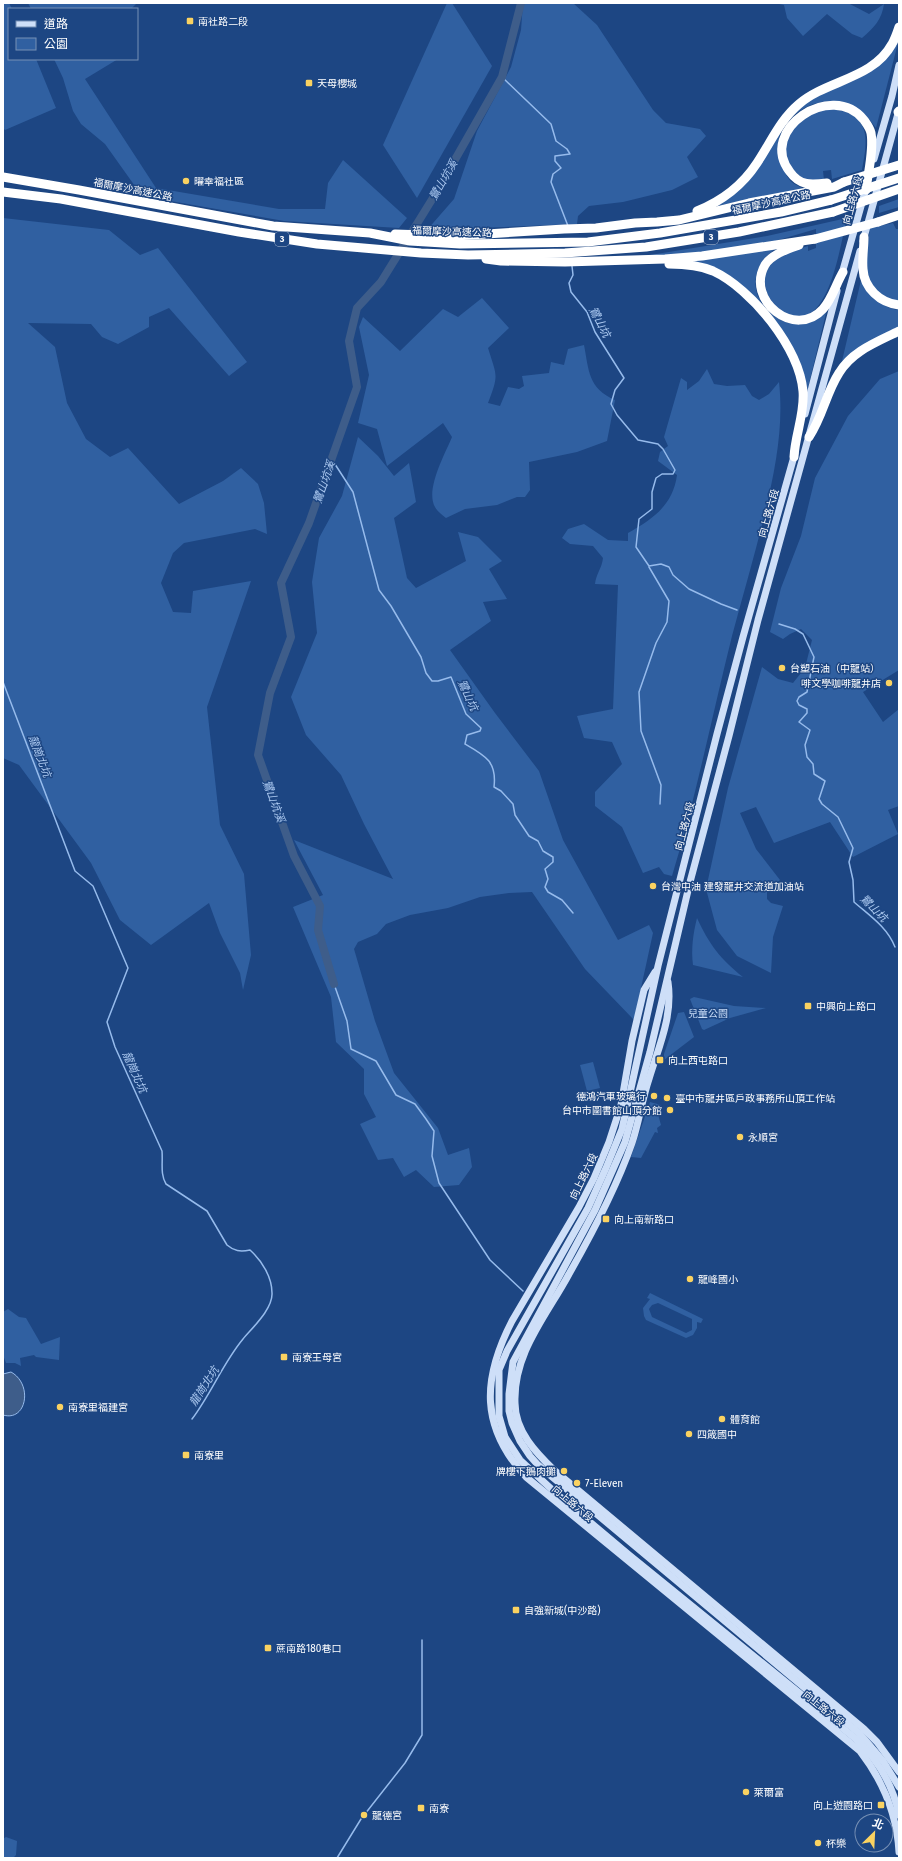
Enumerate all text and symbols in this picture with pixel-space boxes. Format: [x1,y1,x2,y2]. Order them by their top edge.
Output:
legend [8,8,138,60]
marker: 南社路二段 [185,16,195,26]
place label: 南社路二段 [198,16,248,28]
text: 道路 [44,17,68,31]
text: 公園 [44,37,68,51]
marker: 天母櫻城 [304,78,314,88]
place label: 天母櫻城 [317,78,357,90]
water label: 鷺山坑溪 [427,156,461,203]
street label: 向上路六段 [841,175,865,226]
street label: 福爾摩沙高速公路 [92,176,173,204]
marker: 曜幸福社區 [181,176,191,186]
place label: 曜幸福社區 [194,176,244,188]
street label: 福爾摩沙高速公路 [731,189,812,217]
street label: 福爾摩沙高速公路 [412,225,492,239]
road number: 3 [704,230,718,244]
road number: 3 [275,232,289,246]
water label: 鷺山坑 [586,305,614,342]
water label: 鷺山坑溪 [311,457,338,505]
street label: 向上路六段 [756,488,782,539]
marker: 台塑石油（中龍站） [777,663,787,673]
place label: 台塑石油（中龍站） [790,663,880,675]
water label: 鷺山坑 [455,678,481,715]
place label: 啡文學咖啡龍井店 [801,678,881,690]
marker: 啡文學咖啡龍井店 [884,678,894,688]
water label: 龍崗北坑 [26,733,54,781]
water label: 鷺山坑溪 [260,778,288,826]
street label: 向上路六段 [673,801,697,852]
marker: 台灣中油 建發龍井交流道加油站 [648,881,658,891]
place label: 台灣中油 建發龍井交流道加油站 [661,881,804,893]
water label: 鷺山坑 [857,892,891,926]
marker: 中興向上路口 [803,1001,813,1011]
place label: 中興向上路口 [816,1001,876,1013]
park label: 兒童公園 [688,1008,728,1020]
water label: 龍崗北坑 [120,1049,150,1097]
marker: 向上西屯路口 [655,1055,665,1065]
place label: 向上西屯路口 [668,1055,728,1067]
place label: 德鴻汽車玻璃行 [576,1091,646,1103]
marker: 德鴻汽車玻璃行 [649,1091,659,1101]
marker: 臺中市龍井區戶政事務所山頂工作站 [662,1093,672,1103]
place label: 臺中市龍井區戶政事務所山頂工作站 [675,1093,835,1105]
place label: 台中市圖書館山頂分館 [562,1105,662,1117]
marker: 台中市圖書館山頂分館 [665,1105,675,1115]
marker: 永順宮 [735,1132,745,1142]
place label: 永順宮 [748,1132,778,1144]
street label: 向上路六段 [568,1151,600,1202]
marker: 向上南新路口 [601,1214,611,1224]
place label: 向上南新路口 [614,1214,674,1226]
marker: 龍峰國小 [685,1274,695,1284]
place label: 龍峰國小 [698,1274,738,1286]
marker: 南寮王母宮 [279,1352,289,1362]
place label: 南寮王母宮 [292,1352,342,1364]
water label: 龍崗北坑 [187,1363,223,1408]
marker: 南寮里福建宮 [55,1402,65,1412]
place label: 南寮里福建宮 [68,1402,128,1414]
marker: 體育館 [717,1414,727,1424]
place label: 體育館 [730,1414,760,1426]
marker: 四箴國中 [684,1429,694,1439]
place label: 四箴國中 [697,1429,737,1441]
marker: 南寮里 [181,1450,191,1460]
place label: 南寮里 [194,1450,224,1462]
place label: 牌樓下鵝肉攤 [496,1466,556,1478]
marker: 牌樓下鵝肉攤 [559,1466,569,1476]
marker: 7-Eleven [572,1478,582,1488]
place label: 7-Eleven [585,1478,623,1490]
street label: 向上路六段 [549,1483,595,1524]
place label: 自強新城(中沙路) [524,1604,600,1617]
marker: 自強新城(中沙路) [511,1605,521,1615]
marker: 蔗南路180巷口 [263,1643,273,1653]
place label: 蔗南路180巷口 [276,1643,341,1655]
street label: 向上路六段 [800,1688,847,1729]
marker: 萊爾富 [741,1787,751,1797]
place label: 萊爾富 [754,1787,784,1799]
place label: 向上遊園路口 [813,1800,873,1812]
marker: 向上遊園路口 [876,1800,886,1810]
marker: 南寮 [416,1803,426,1813]
place label: 南寮 [429,1803,449,1815]
marker: 龍德宮 [359,1810,369,1820]
place label: 龍德宮 [372,1810,402,1822]
north arrow [854,1813,894,1853]
text: 北 [870,1816,886,1832]
marker: 杯樂 [813,1838,823,1848]
place label: 杯樂 [826,1838,846,1850]

